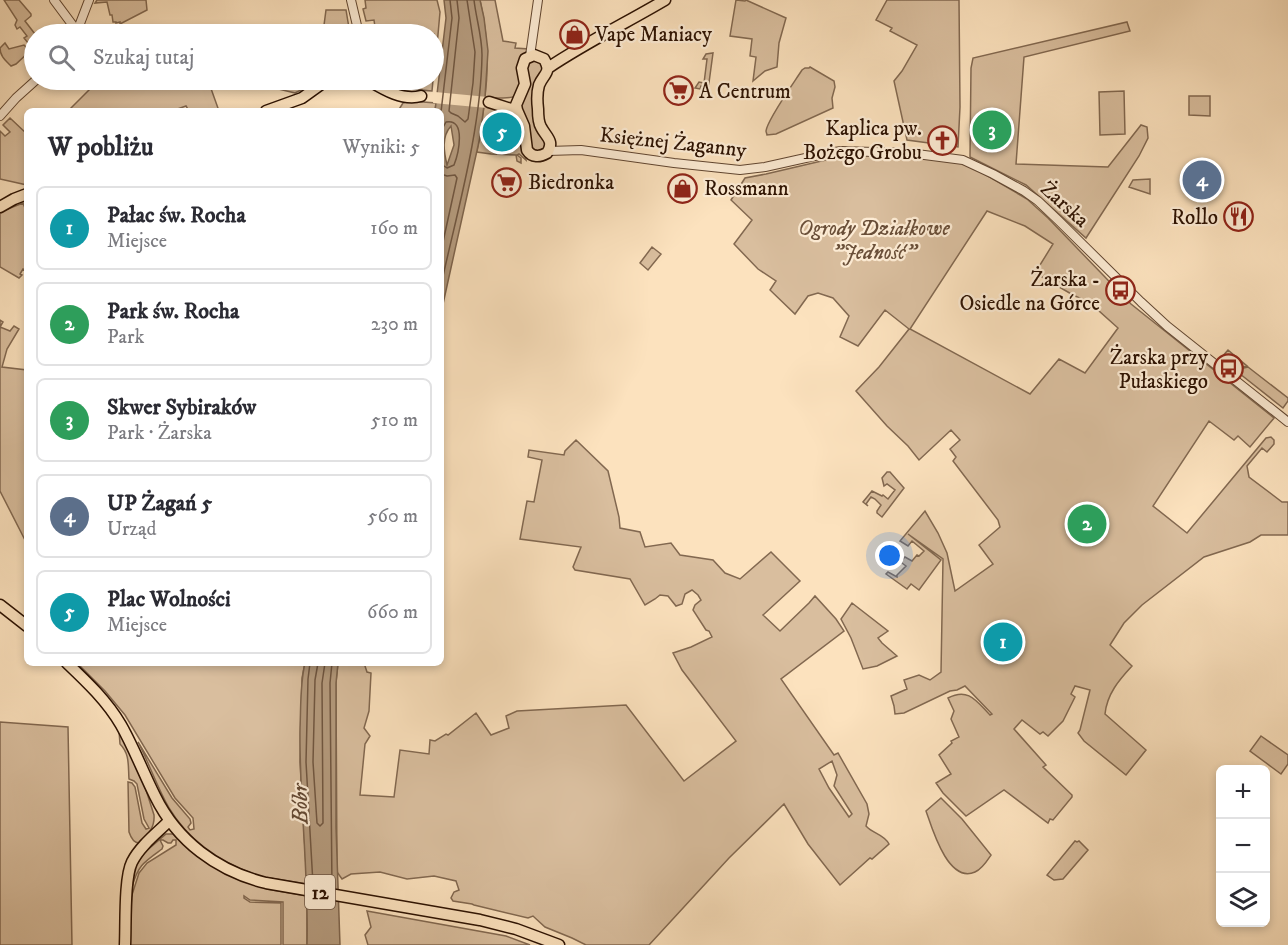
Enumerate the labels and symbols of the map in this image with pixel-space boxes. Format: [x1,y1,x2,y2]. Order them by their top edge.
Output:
shop icon: Vape Maniacy [558,18,590,50]
place label: Vape Maniacy [594,22,713,48]
supermarket icon: A Centrum [662,75,694,107]
place label: A Centrum [699,79,791,105]
pin: 3 [972,108,1012,152]
pin: 5 [482,110,522,154]
place label: Kaplica pw. Bożego Grobu [803,116,922,166]
street label: Księżnej Żaganny [598,121,749,164]
church icon: Kaplica pw. Bożego Grobu [927,124,959,156]
pin: 4 [1182,158,1222,202]
supermarket icon: Biedronka [491,166,523,198]
place label: Biedronka [528,170,614,196]
shop icon: Rossmann [667,172,699,204]
street label: Żarska [1035,175,1095,233]
place label: Rossmann [704,176,789,202]
restaurant icon: Rollo [1223,201,1255,233]
place label: Rollo [1171,205,1218,231]
park label: Ogrody Działkowe "Jedność" [798,216,951,266]
place label: Żarska - Osiedle na Górce [959,266,1100,317]
bus stop icon: Żarska - Osiedle na Górce [1105,275,1137,307]
place label: Żarska przy Pułaskiego [1110,344,1209,395]
bus stop icon: Żarska przy Pułaskiego [1213,353,1245,385]
pin: 2 [1068,502,1106,546]
your location [875,541,904,570]
pin: 1 [984,620,1022,664]
water label: Bóbr [287,782,314,825]
road number: 12 [305,875,335,909]

